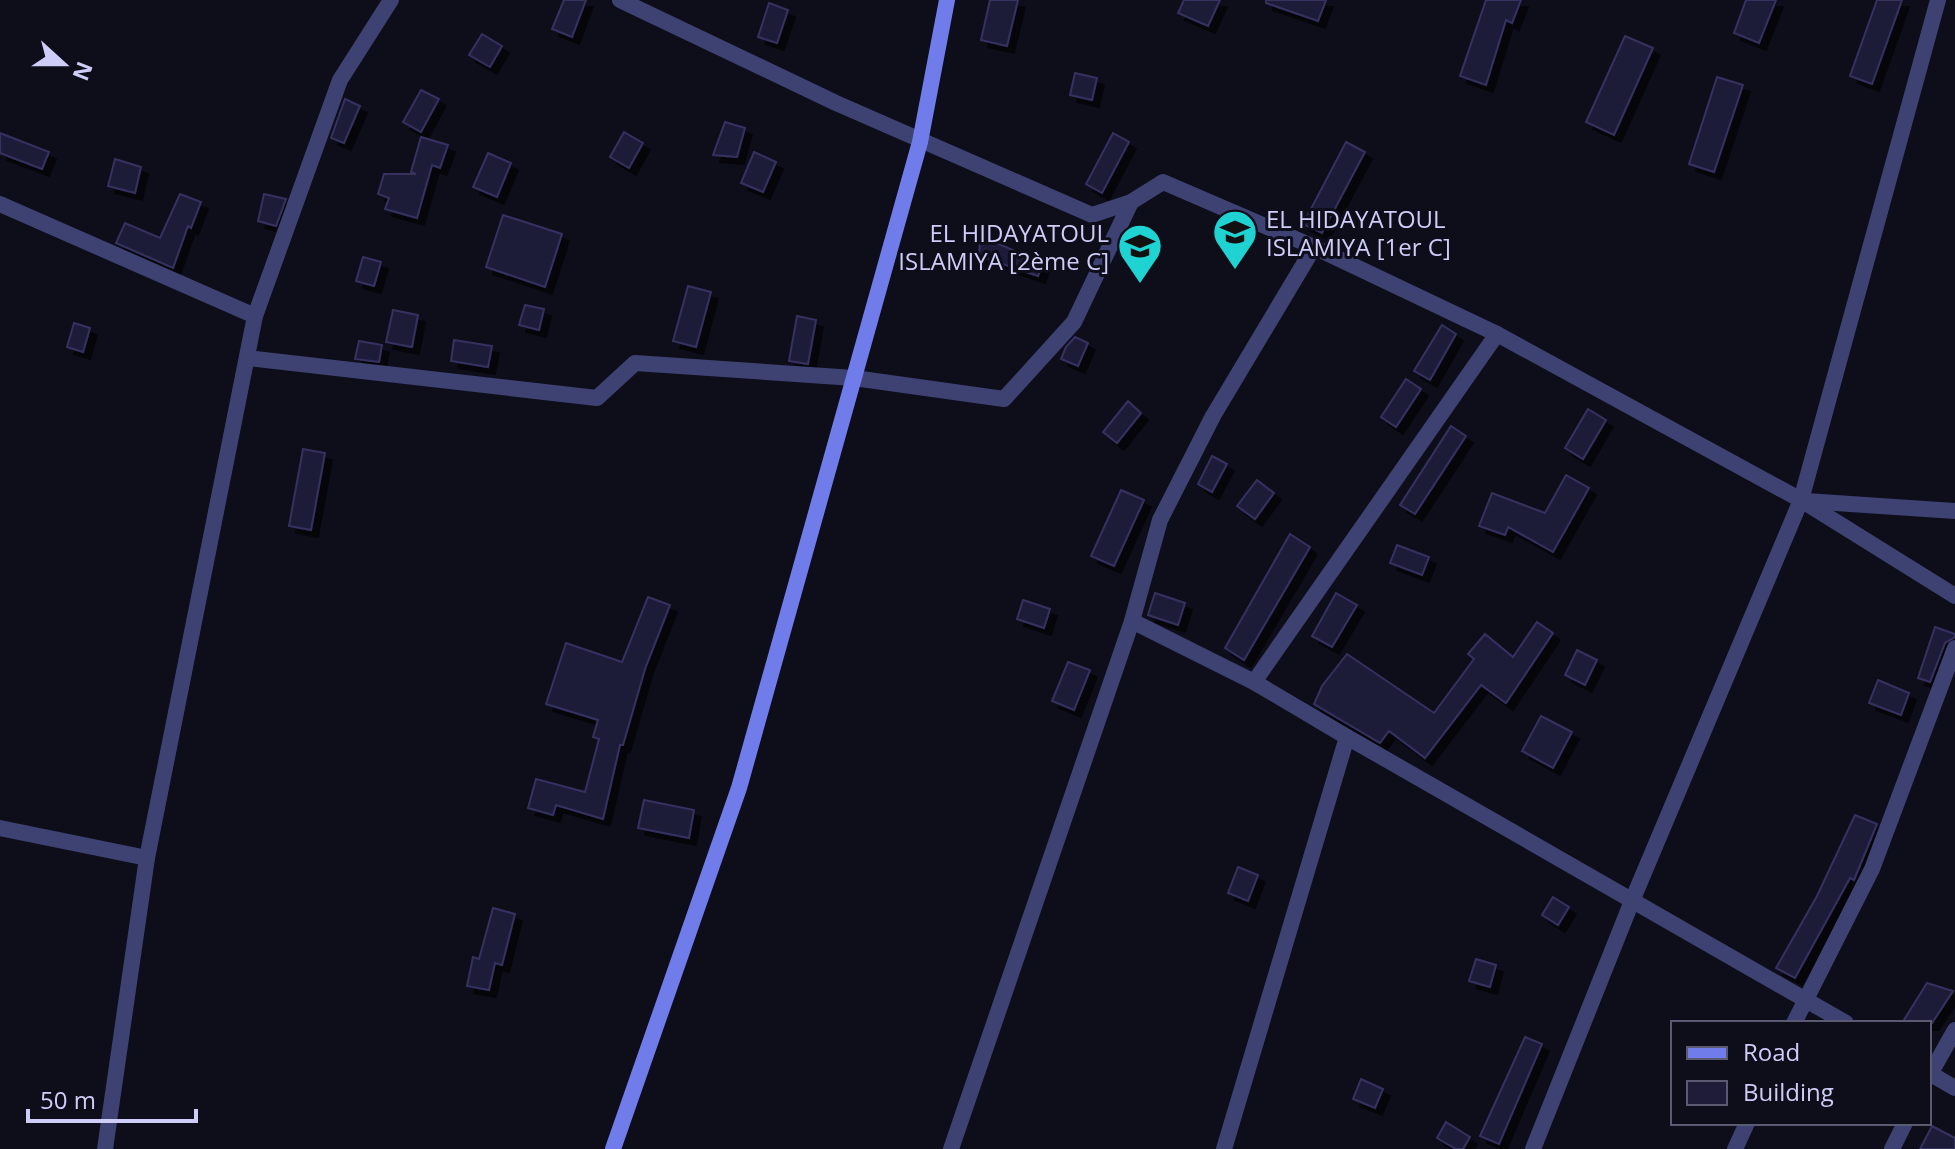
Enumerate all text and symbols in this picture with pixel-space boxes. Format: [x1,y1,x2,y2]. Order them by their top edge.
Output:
north arrow [24,24,104,104]
text: N [66,58,101,85]
place label: EL HIDAYATOUL ISLAMIYA [1er C] [1266,202,1451,263]
school or university icon: EL HIDAYATOUL ISLAMIYA [1er C] [1211,208,1259,271]
place label: EL HIDAYATOUL ISLAMIYA [2ème C] [898,216,1109,277]
school or university icon: EL HIDAYATOUL ISLAMIYA [2ème C] [1116,222,1164,285]
legend [1671,1021,1931,1125]
text: Road [1743,1035,1800,1068]
scale bar [28,1073,196,1123]
text: Building [1743,1075,1834,1108]
text: 50 m [40,1083,96,1116]

